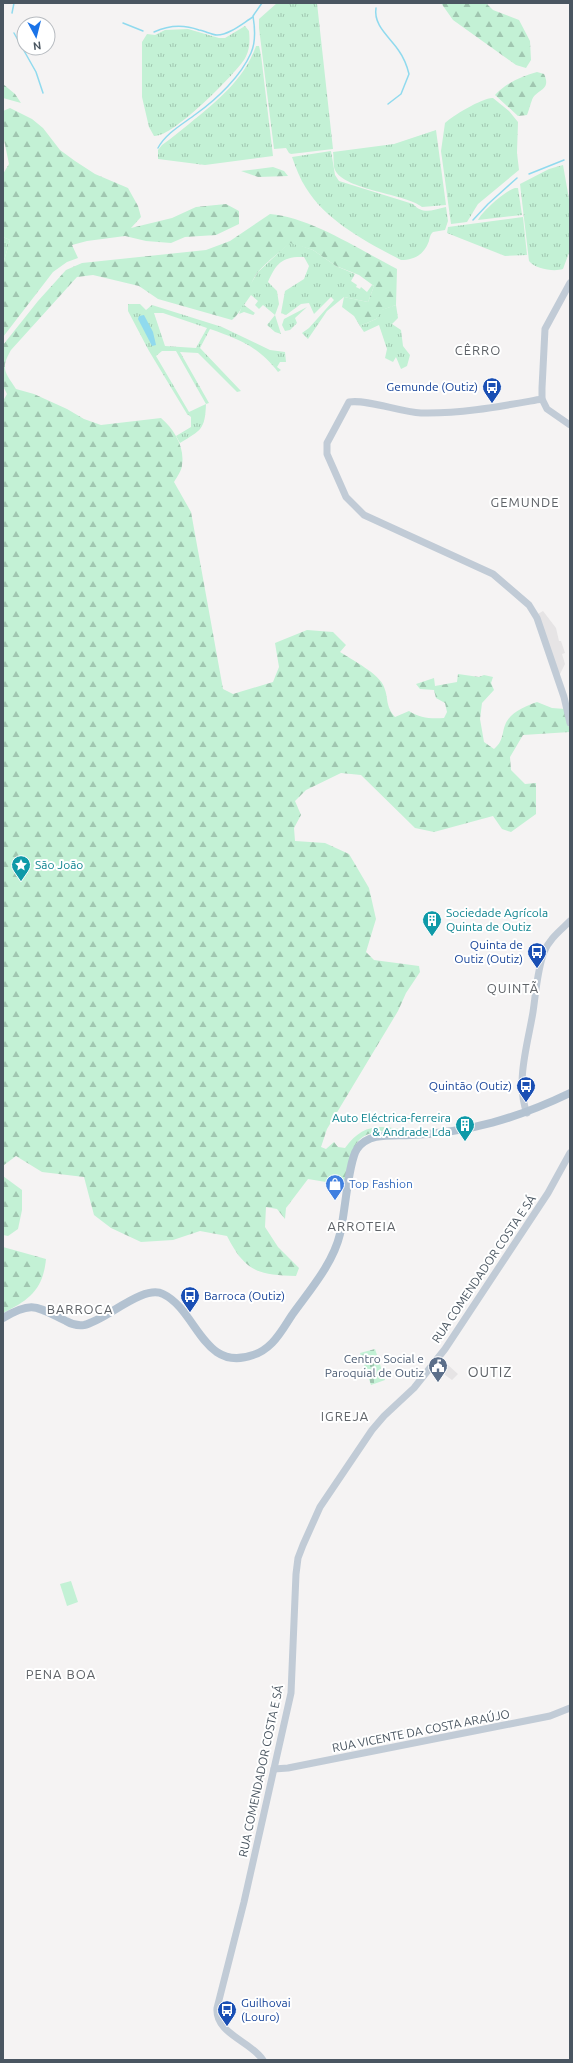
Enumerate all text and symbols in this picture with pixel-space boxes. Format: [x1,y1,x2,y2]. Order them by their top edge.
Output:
north arrow [16,16,56,56]
text: N [32,39,42,52]
district label: CÊRRO [455,343,501,357]
bus stop icon: Gemunde (Outiz) [481,376,503,404]
place label: Gemunde (Outiz) [386,380,478,394]
district label: GEMUNDE [491,495,559,509]
place icon: São João [10,854,32,882]
place label: São João [35,858,83,871]
place label: Sociedade Agrícola Quinta de Outiz [446,906,548,933]
building icon: Sociedade Agrícola Quinta de Outiz [421,909,443,937]
place label: Quinta de Outiz (Outiz) [454,938,523,966]
bus stop icon: Quinta de Outiz (Outiz) [526,941,548,969]
district label: QUINTÃ [487,981,539,996]
bus stop icon: Quintão (Outiz) [515,1075,537,1103]
place label: Quintão (Outiz) [429,1079,512,1093]
place label: Auto Eléctrica-ferreira & Andrade Lda [332,1111,451,1138]
building icon: Auto Eléctrica-ferreira & Andrade Lda [454,1114,476,1142]
shop icon: Top Fashion [324,1173,346,1201]
place label: Top Fashion [349,1177,413,1190]
street label: RUA COMENDADOR COSTA E SÁ [429,1192,538,1345]
district label: ARROTEIA [328,1219,396,1233]
bus stop icon: Barroca (Outiz) [179,1285,201,1313]
place label: Barroca (Outiz) [204,1289,285,1303]
district label: BARROCA [47,1302,113,1316]
place label: Centro Social e Paroquial de Outiz [325,1352,424,1379]
public building icon: Centro Social e Paroquial de Outiz [427,1355,449,1383]
district label: OUTIZ [468,1364,512,1380]
district label: IGREJA [321,1409,369,1423]
district label: PENA BOA [26,1667,96,1681]
street label: RUA COMENDADOR COSTA E SÁ [236,1683,285,1858]
street label: RUA VICENTE DA COSTA ARAÚJO [331,1707,511,1754]
place label: Guilhovai (Louro) [241,1996,291,2024]
bus stop icon: Guilhovai (Louro) [216,1999,238,2027]

